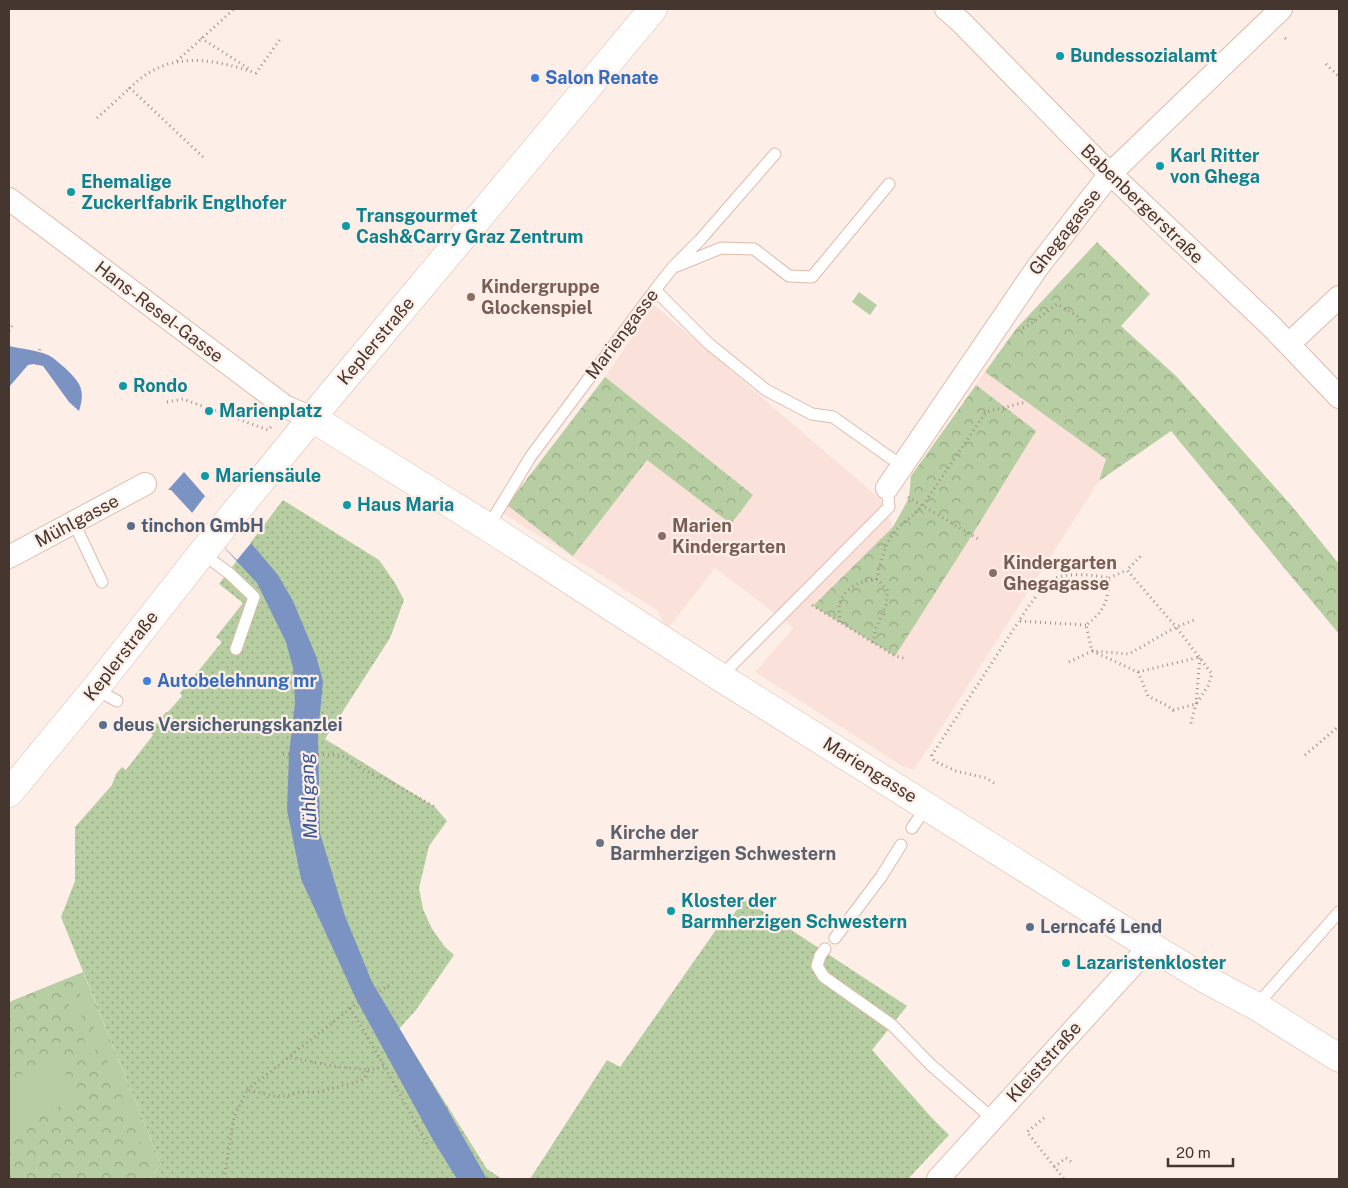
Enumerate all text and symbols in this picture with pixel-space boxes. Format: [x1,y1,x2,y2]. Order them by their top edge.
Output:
place label: Bundessozialamt [1070,45,1217,66]
marker: Bundessozialamt [1054,50,1066,62]
place label: Salon Renate [545,67,659,88]
marker: Salon Renate [529,72,541,84]
street label: Babenbergerstraße [1077,140,1208,268]
place label: Karl Ritter von Ghega [1170,145,1260,187]
marker: Karl Ritter von Ghega [1154,160,1166,172]
place label: Ehemalige Zuckerlfabrik Englhofer [81,171,287,213]
street label: Ghegagasse [1024,184,1105,279]
marker: Ehemalige Zuckerlfabrik Englhofer [65,186,77,198]
place label: Transgourmet Cash&Carry Graz Zentrum [356,205,583,247]
marker: Transgourmet Cash&Carry Graz Zentrum [340,220,352,232]
street label: Hans-Resel-Gasse [91,257,228,367]
place label: Kindergruppe Glockenspiel [481,276,600,318]
street label: Mariengasse [581,285,662,383]
marker: Kindergruppe Glockenspiel [465,291,477,303]
street label: Keplerstraße [333,292,418,389]
place label: Rondo [133,375,188,396]
marker: Rondo [117,380,129,392]
place label: Marienplatz [219,400,322,421]
marker: Marienplatz [203,405,215,417]
place label: Mariensäule [215,465,321,486]
marker: Mariensäule [199,470,211,482]
street label: Mühlgasse [31,490,122,551]
place label: Haus Maria [357,494,454,515]
marker: Haus Maria [341,499,353,511]
place label: tinchon GmbH [141,515,264,536]
place label: Marien Kindergarten [672,515,786,557]
marker: tinchon GmbH [125,520,137,532]
marker: Marien Kindergarten [656,530,668,542]
place label: Kindergarten Ghegagasse [1003,552,1117,594]
marker: Kindergarten Ghegagasse [987,567,999,579]
street label: Keplerstraße [79,607,162,705]
place label: Autobelehnung mr [157,670,317,691]
marker: Autobelehnung mr [141,675,153,687]
place label: deus Versicherungskanzlei [113,714,343,735]
marker: deus Versicherungskanzlei [97,719,109,731]
street label: Mariengasse [819,732,921,807]
water label: Mühlgang [295,751,321,840]
place label: Kirche der Barmherzigen Schwestern [610,822,836,864]
marker: Kirche der Barmherzigen Schwestern [594,837,606,849]
place label: Kloster der Barmherzigen Schwestern [681,890,907,932]
marker: Kloster der Barmherzigen Schwestern [665,905,677,917]
place label: Lerncafé Lend [1040,916,1162,937]
marker: Lerncafé Lend [1024,921,1036,933]
place label: Lazaristenkloster [1076,952,1227,973]
marker: Lazaristenkloster [1060,957,1072,969]
street label: Kleiststraße [1002,1017,1085,1106]
scale bar [1168,1136,1233,1168]
text: 20 m [1176,1144,1211,1161]

